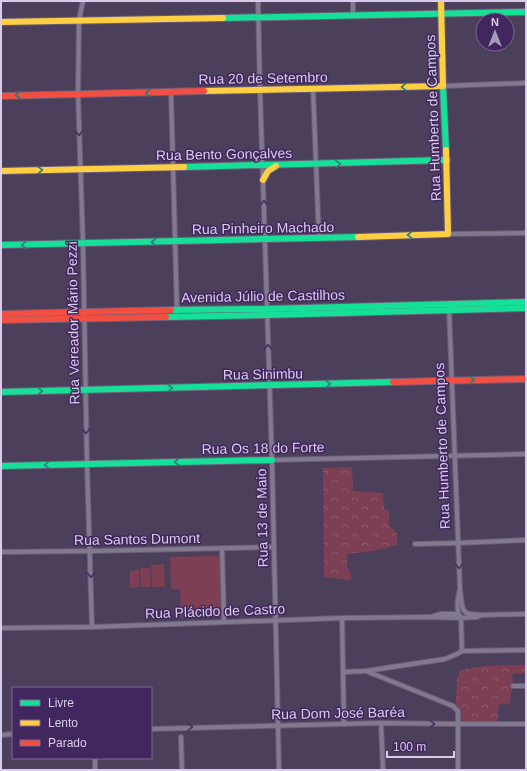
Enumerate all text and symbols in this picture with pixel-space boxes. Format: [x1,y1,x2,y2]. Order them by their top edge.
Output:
north arrow [475,12,515,52]
text: N [491,16,499,28]
street label: Rua Humberto de Campos [422,35,444,201]
street label: Rua 20 de Setembro [198,69,328,87]
one-way arrow [401,83,407,91]
one-way arrow [145,88,151,97]
one-way arrow [15,91,21,99]
one-way arrow [75,130,83,136]
street label: Rua Bento Gonçalves [156,145,292,163]
one-way arrow [335,159,341,168]
one-way arrow [37,166,43,174]
one-way arrow [259,200,268,206]
street label: Rua Pinheiro Machado [192,219,335,237]
one-way arrow [407,231,413,240]
one-way arrow [151,238,157,246]
one-way arrow [21,240,27,249]
street label: Rua Vereador Mário Pezzi [64,241,82,405]
street label: Avenida Júlio de Castilhos [181,287,345,305]
one-way arrow [264,344,272,350]
street label: Rua Humberto de Campos [431,363,453,529]
street label: Rua Sinimbu [223,365,303,383]
one-way arrow [469,376,475,385]
one-way arrow [325,380,331,388]
one-way arrow [167,384,173,392]
one-way arrow [37,387,43,395]
one-way arrow [82,428,90,434]
street label: Rua Os 18 do Forte [201,439,325,457]
one-way arrow [174,458,180,467]
one-way arrow [44,461,50,469]
street label: Rua 13 de Maio [253,468,271,568]
street label: Rua Santos Dumont [74,530,200,548]
one-way arrow [454,563,463,569]
one-way arrow [87,572,95,578]
street label: Rua Plácido de Castro [145,601,285,621]
legend [12,687,152,759]
text: Livre [48,696,74,710]
street label: Rua Dom José Baréa [271,704,405,722]
text: Lento [48,716,78,730]
one-way arrow [429,719,435,728]
one-way arrow [187,723,193,732]
scale bar [387,733,454,759]
text: Parado [48,736,87,750]
text: 100 m [393,740,426,754]

